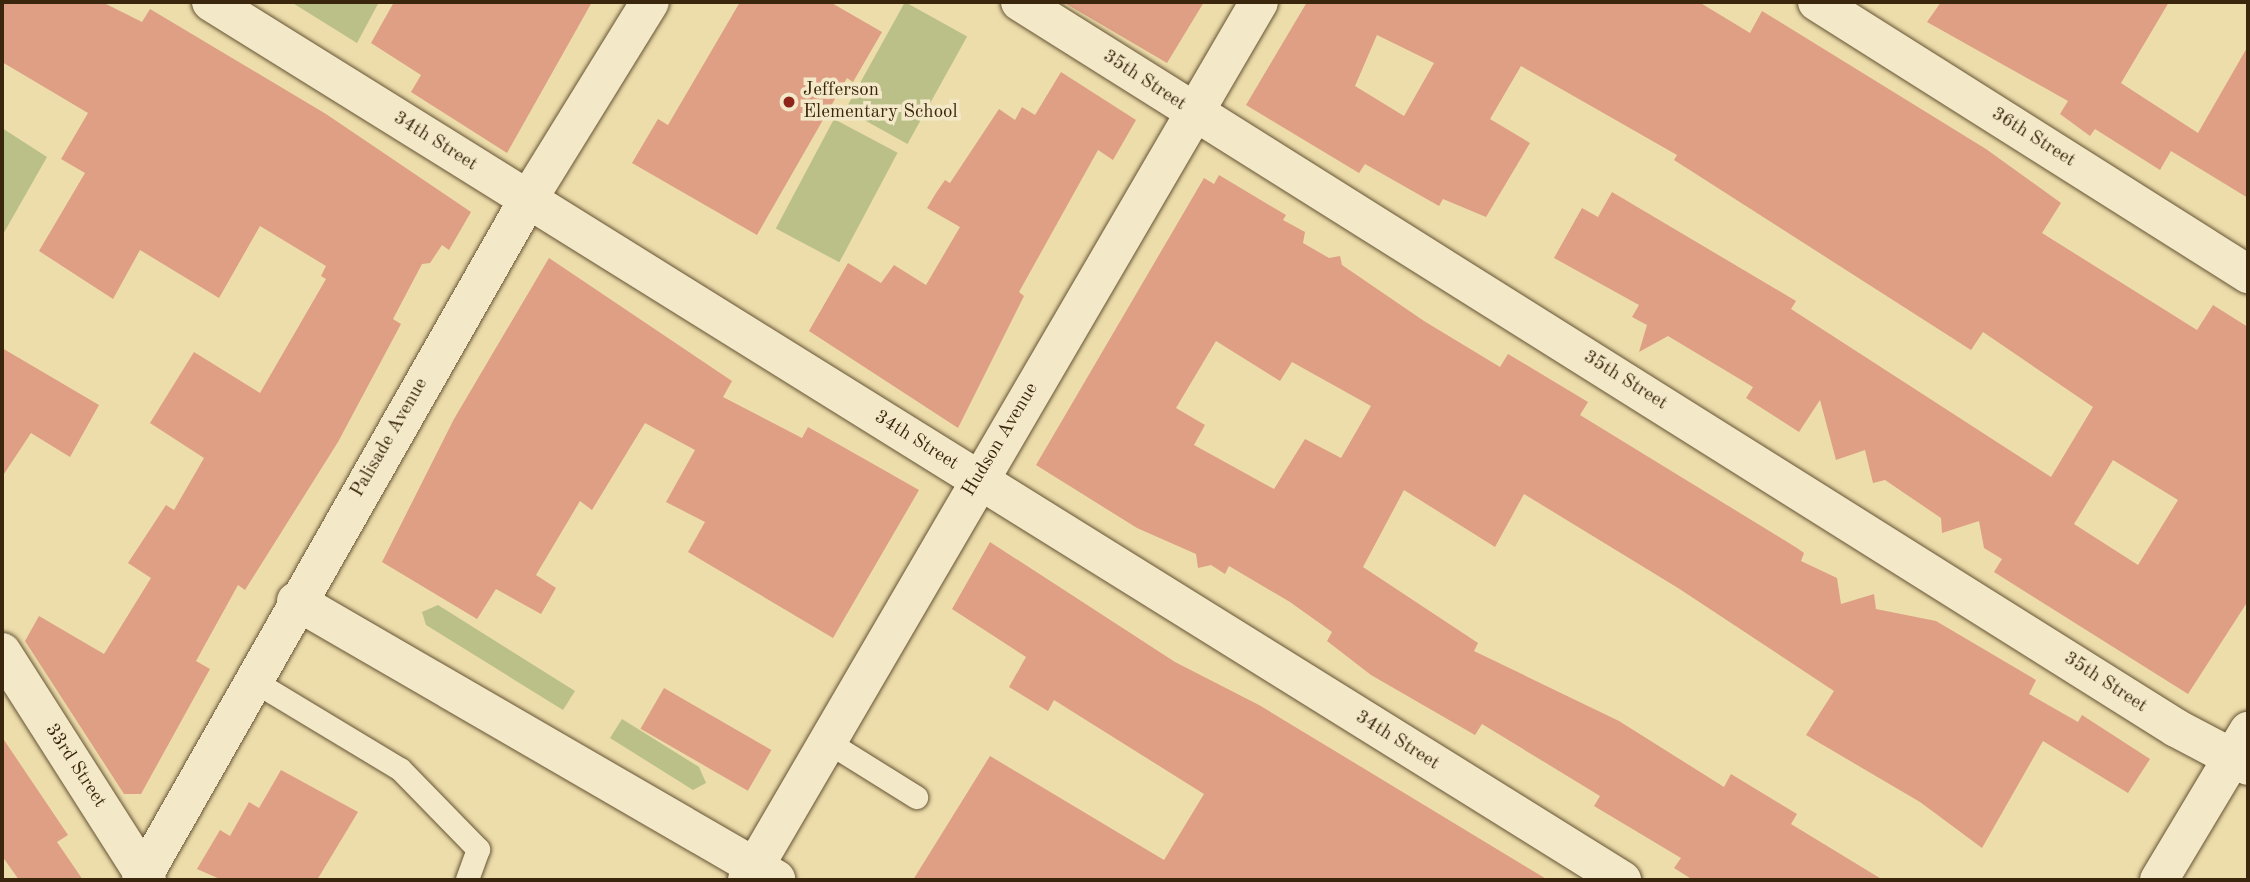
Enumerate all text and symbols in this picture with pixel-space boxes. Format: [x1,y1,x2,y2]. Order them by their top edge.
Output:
street label: 35th Street [1098,46,1190,116]
place label: Jefferson Elementary School [803,80,958,124]
marker: Jefferson Elementary School [781,94,797,110]
street label: 36th Street [1987,103,2079,173]
street label: 34th Street [389,107,481,177]
street label: 35th Street [1579,346,1671,416]
street label: Palisade Avenue [347,374,433,502]
street label: Hudson Avenue [958,379,1044,501]
street label: 34th Street [870,406,962,476]
street label: 35th Street [2059,648,2151,718]
street label: 34th Street [1351,706,1443,776]
street label: 33rd Street [39,720,111,812]

